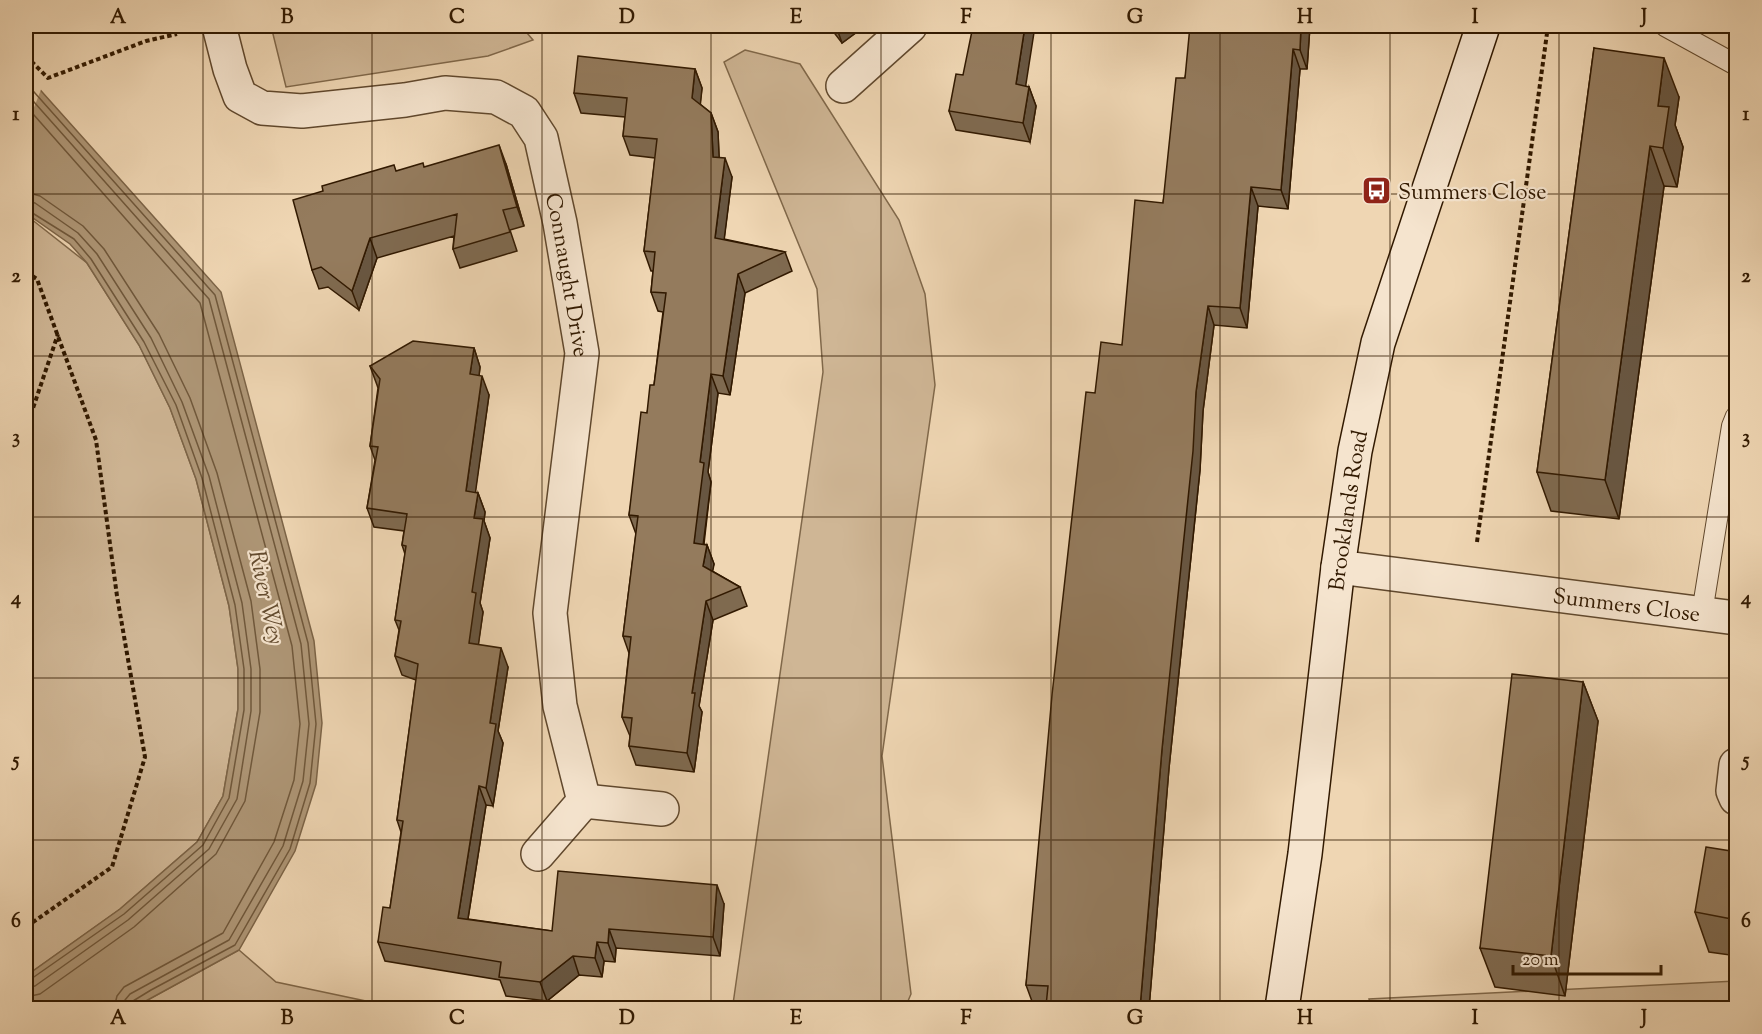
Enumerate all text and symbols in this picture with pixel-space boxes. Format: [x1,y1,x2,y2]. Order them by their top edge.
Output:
text: A [110,4,127,33]
text: B [281,4,294,33]
text: C [449,4,465,33]
text: D [619,4,635,33]
text: E [790,4,803,33]
text: F [960,4,972,33]
text: G [1127,4,1144,33]
text: H [1297,4,1313,33]
text: I [1472,4,1479,33]
text: J [1639,4,1647,33]
text: 1 [13,101,20,130]
text: 1 [1743,101,1750,130]
bus stop icon: Summers Close [1361,175,1393,207]
place label: Summers Close [1398,178,1546,210]
street label: Connaught Drive [535,190,595,360]
text: 2 [11,263,21,292]
text: 2 [1741,263,1751,292]
text: 3 [12,424,20,453]
text: 3 [1742,424,1750,453]
street label: Brooklands Road [1322,427,1378,593]
water label: River Wey [238,547,292,648]
street label: Summers Close [1551,582,1702,632]
text: 4 [10,585,21,614]
text: 4 [1740,585,1751,614]
text: 5 [11,747,20,776]
text: 5 [1741,747,1750,776]
text: 6 [11,908,21,937]
text: 6 [1741,908,1751,937]
scale bar [1513,938,1662,976]
text: 20 m [1522,948,1559,974]
text: A [110,1005,127,1034]
text: B [281,1005,294,1034]
text: C [449,1005,465,1034]
text: D [619,1005,635,1034]
text: E [790,1005,803,1034]
text: F [960,1005,972,1034]
text: G [1127,1005,1144,1034]
text: H [1297,1005,1313,1034]
text: I [1472,1005,1479,1034]
text: J [1639,1005,1647,1034]

